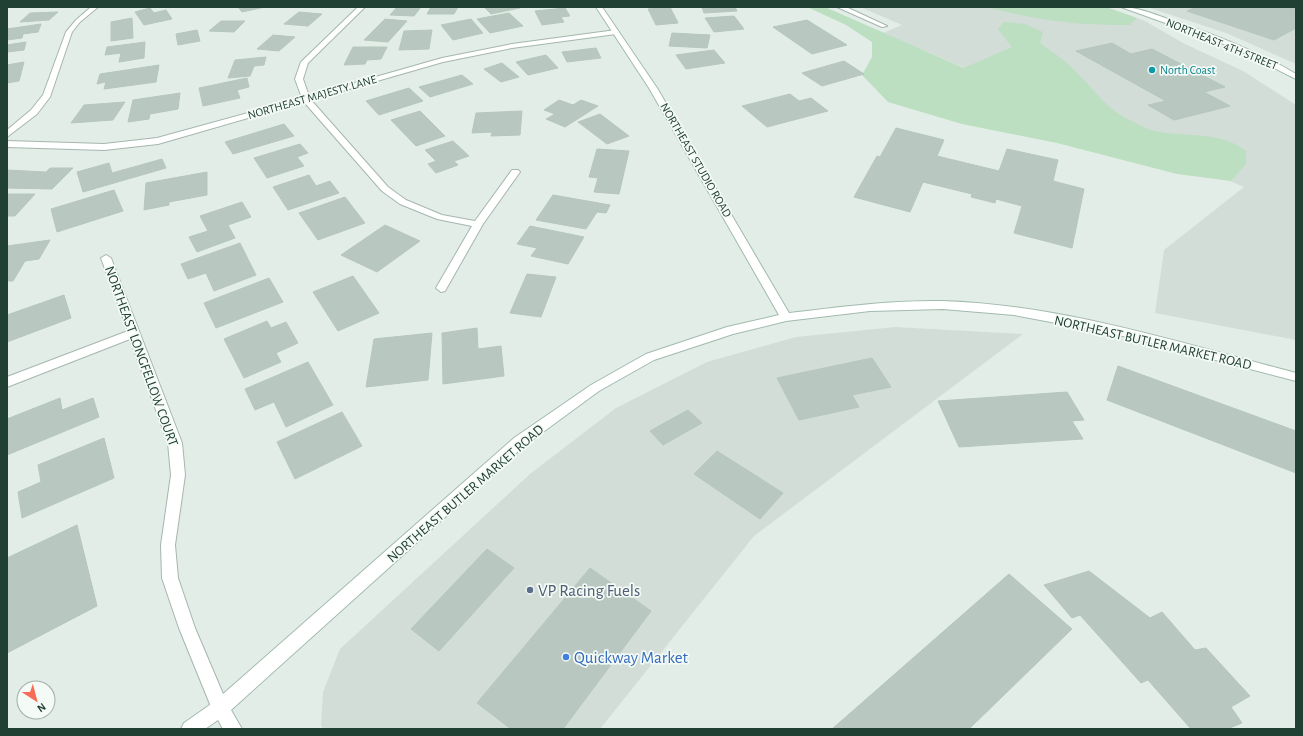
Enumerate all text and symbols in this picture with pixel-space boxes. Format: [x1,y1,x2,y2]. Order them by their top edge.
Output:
street label: NORTHEAST 4TH STREET [1164,16,1280,72]
place label: North Coast [1160,64,1216,76]
marker: North Coast [1147,65,1157,75]
street label: NORTHEAST MAJESTY LANE [246,73,378,121]
street label: NORTHEAST STUDIO ROAD [658,101,734,219]
street label: NORTHEAST LONGFELLOW COURT [102,264,180,448]
street label: NORTHEAST BUTLER MARKET ROAD [1053,313,1253,373]
street label: NORTHEAST BUTLER MARKET ROAD [385,422,546,565]
place label: VP Racing Fuels [538,582,640,599]
marker: VP Racing Fuels [525,585,535,595]
place label: Quickway Market [574,649,689,667]
marker: Quickway Market [561,652,571,662]
north arrow [16,680,56,720]
text: N [35,701,48,714]

